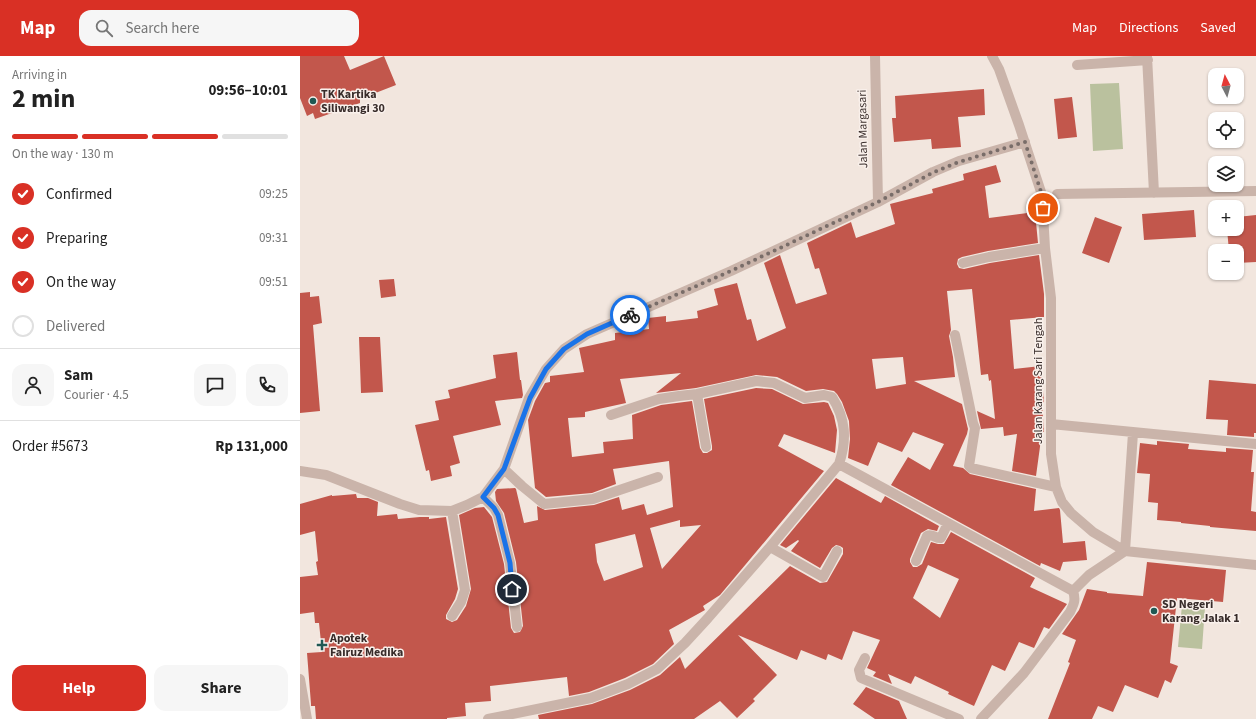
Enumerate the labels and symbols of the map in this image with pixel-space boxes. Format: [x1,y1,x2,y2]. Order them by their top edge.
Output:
north arrow [1208,68,1244,104]
place label: TK Kartika Siliwangi 30 [321,86,385,117]
street label: Jalan Margasari [854,89,872,169]
marker: TK Kartika Siliwangi 30 [308,96,318,106]
pin [1026,191,1060,225]
courier [610,295,650,335]
street label: Jalan Karang Sari Tengah [1030,318,1047,444]
pin [495,572,529,606]
place label: SD Negeri Karang Jalak 1 [1162,596,1240,627]
marker: SD Negeri Karang Jalak 1 [1149,606,1159,616]
place label: Apotek Fairuz Medika [329,630,403,661]
marker: Apotek Fairuz Medika [317,640,327,650]

